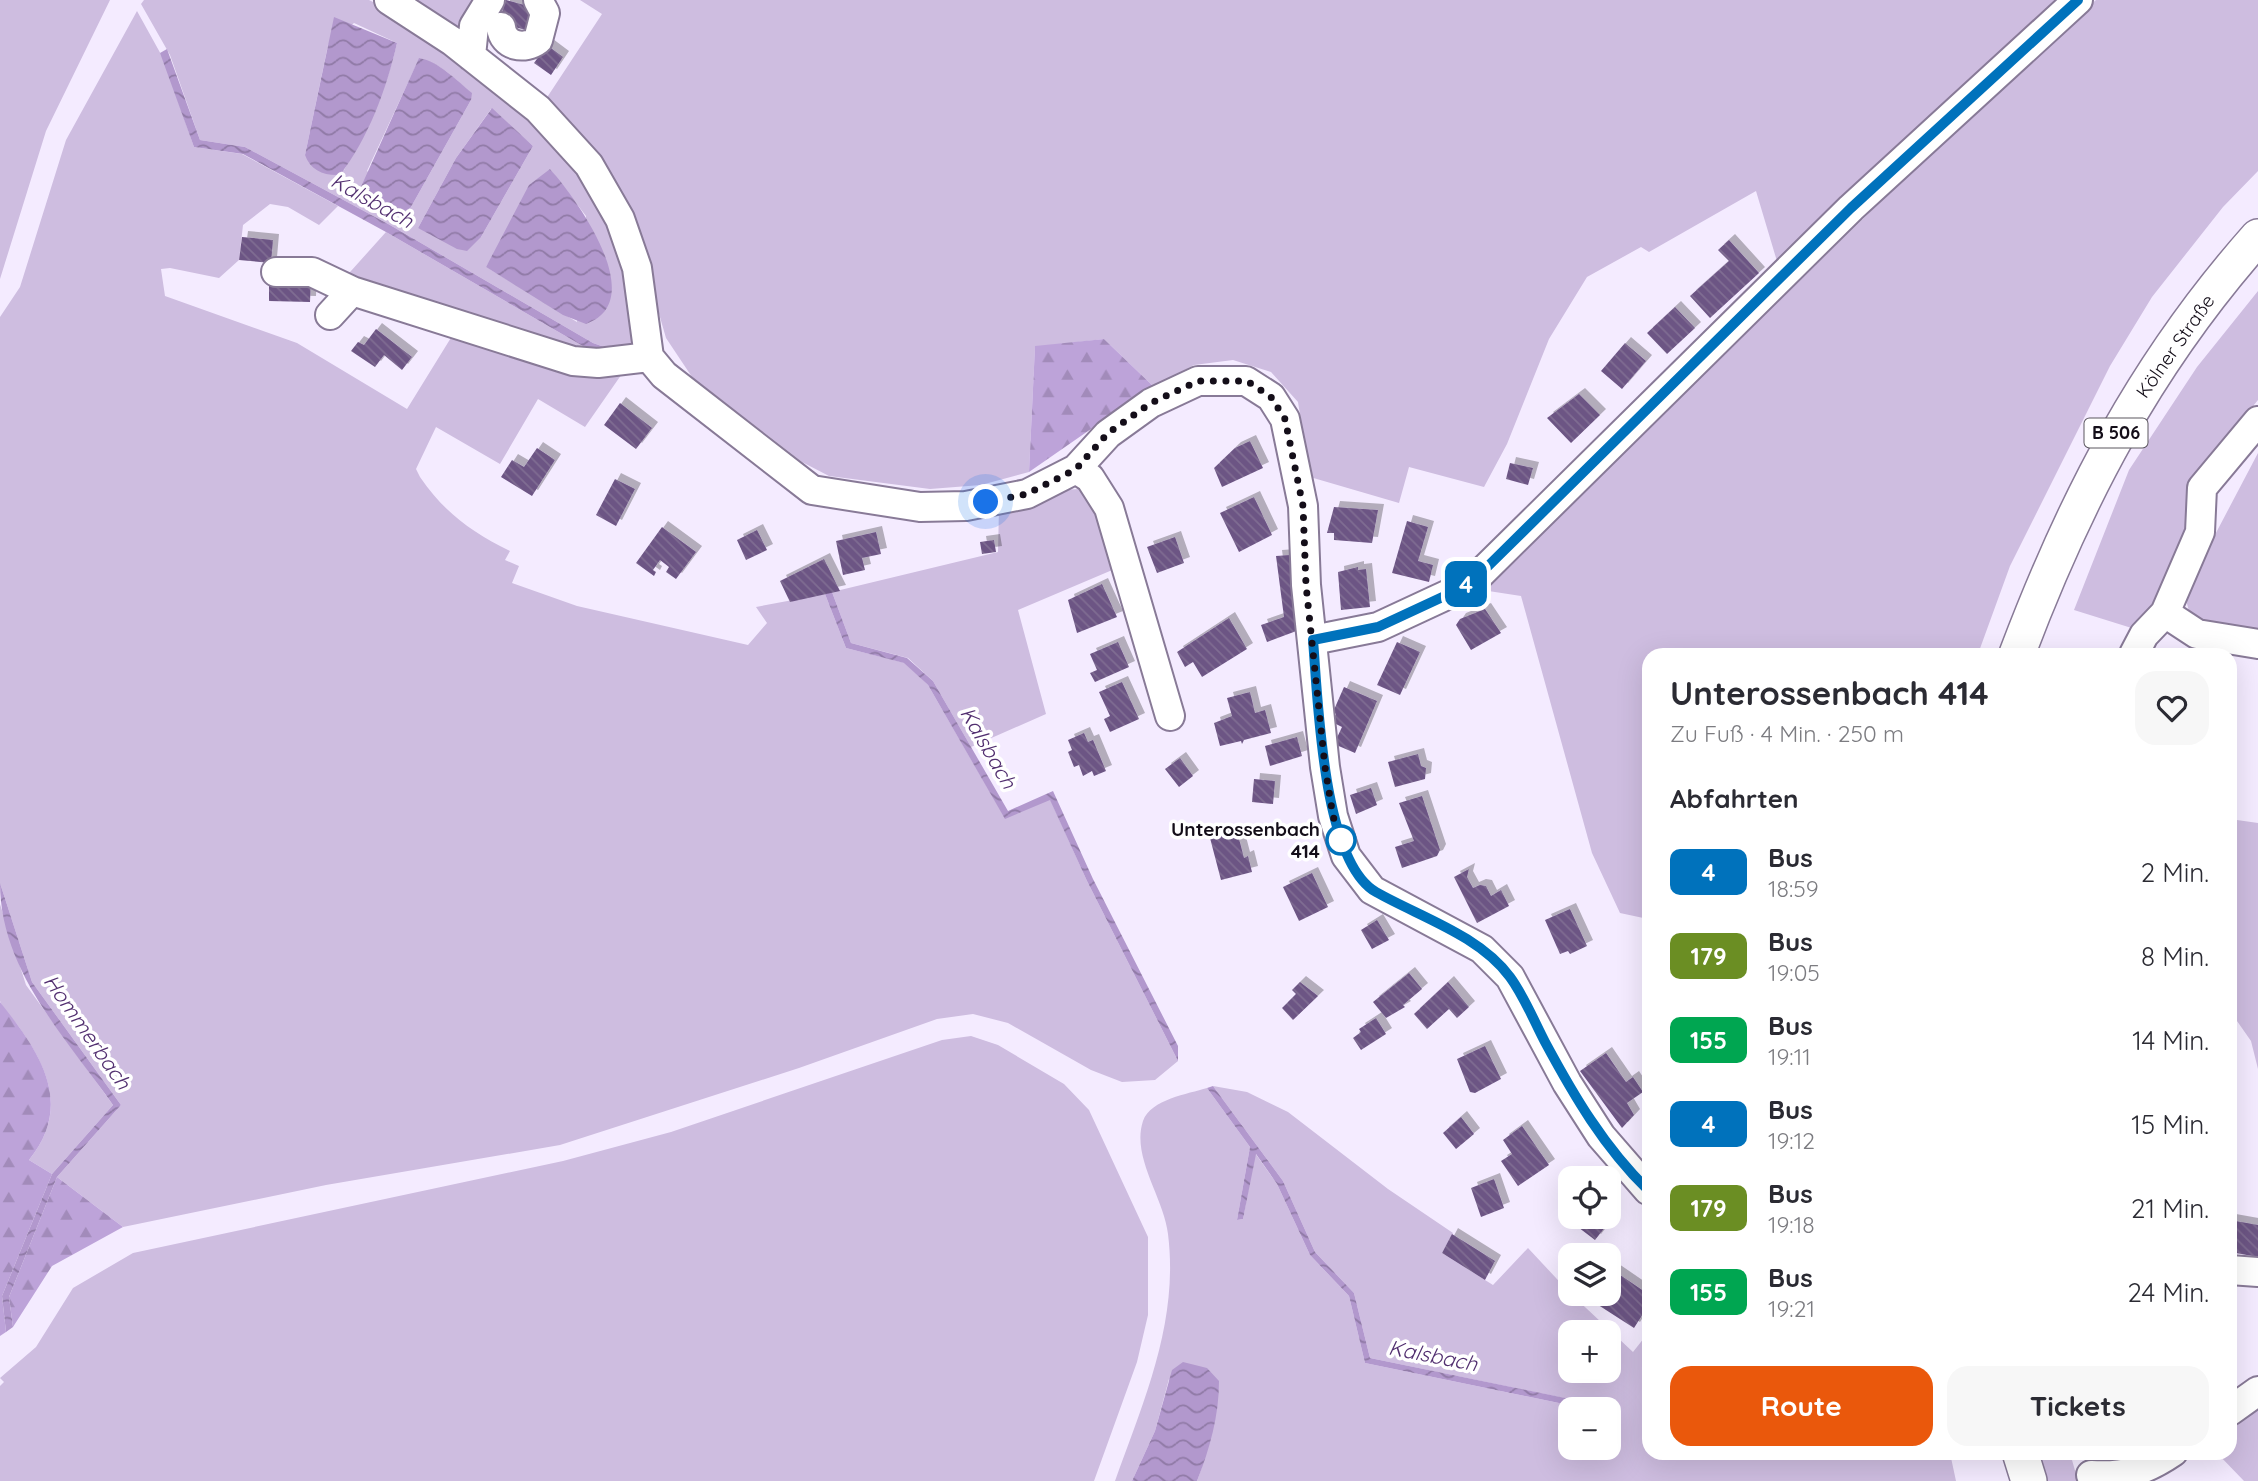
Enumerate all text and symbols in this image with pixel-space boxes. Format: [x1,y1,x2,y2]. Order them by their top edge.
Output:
water label: Kalsbach [327,167,419,234]
street label: Kölner Straße [2131,290,2219,402]
road number: B 506 [2084,418,2148,447]
your location [968,484,1003,519]
line badge: 4 [1443,561,1489,607]
text: 4 [1459,569,1473,599]
button: heart [2135,671,2209,745]
text: Unterossenbach 414 [1670,672,1989,713]
water label: Kalsbach [955,702,1023,794]
text: Zu Fuß · 4 Min. · 250 m [1670,719,1904,748]
text: Abfahrten [1670,782,1799,815]
place label: Unterossenbach 414 [1171,817,1320,863]
marker: Unterossenbach 414 [1326,825,1356,855]
text: Bus [1768,841,1813,874]
text: 2 Min. [2141,856,2209,889]
text: 4 [1701,857,1716,887]
text: 18:59 [1768,874,1819,903]
text: Bus [1768,925,1813,958]
text: 8 Min. [2141,940,2209,973]
text: 179 [1690,941,1727,971]
text: 19:05 [1768,958,1820,987]
water label: Hommerbach [39,969,138,1095]
text: Bus [1768,1009,1813,1042]
text: 14 Min. [2132,1024,2209,1057]
text: 155 [1690,1025,1727,1055]
text: 19:11 [1768,1042,1811,1071]
text: Bus [1768,1093,1813,1126]
text: 15 Min. [2131,1108,2209,1141]
text: 4 [1701,1109,1716,1139]
text: 19:12 [1768,1126,1815,1155]
map controls [1558,1166,1621,1460]
button: locate [1558,1166,1621,1229]
text: Bus [1768,1177,1813,1210]
text: 21 Min. [2131,1192,2209,1225]
text: 179 [1690,1193,1727,1223]
text: 19:18 [1768,1210,1815,1239]
button: layers [1558,1243,1621,1306]
text: Bus [1768,1261,1813,1294]
text: 24 Min. [2127,1276,2209,1309]
text: 155 [1690,1277,1727,1307]
text: 19:21 [1768,1294,1815,1323]
button: + [1558,1320,1621,1383]
water label: Kalsbach [1387,1334,1481,1377]
button: Route [1670,1366,1933,1446]
button: Tickets [1947,1366,2209,1446]
button: − [1558,1397,1621,1460]

